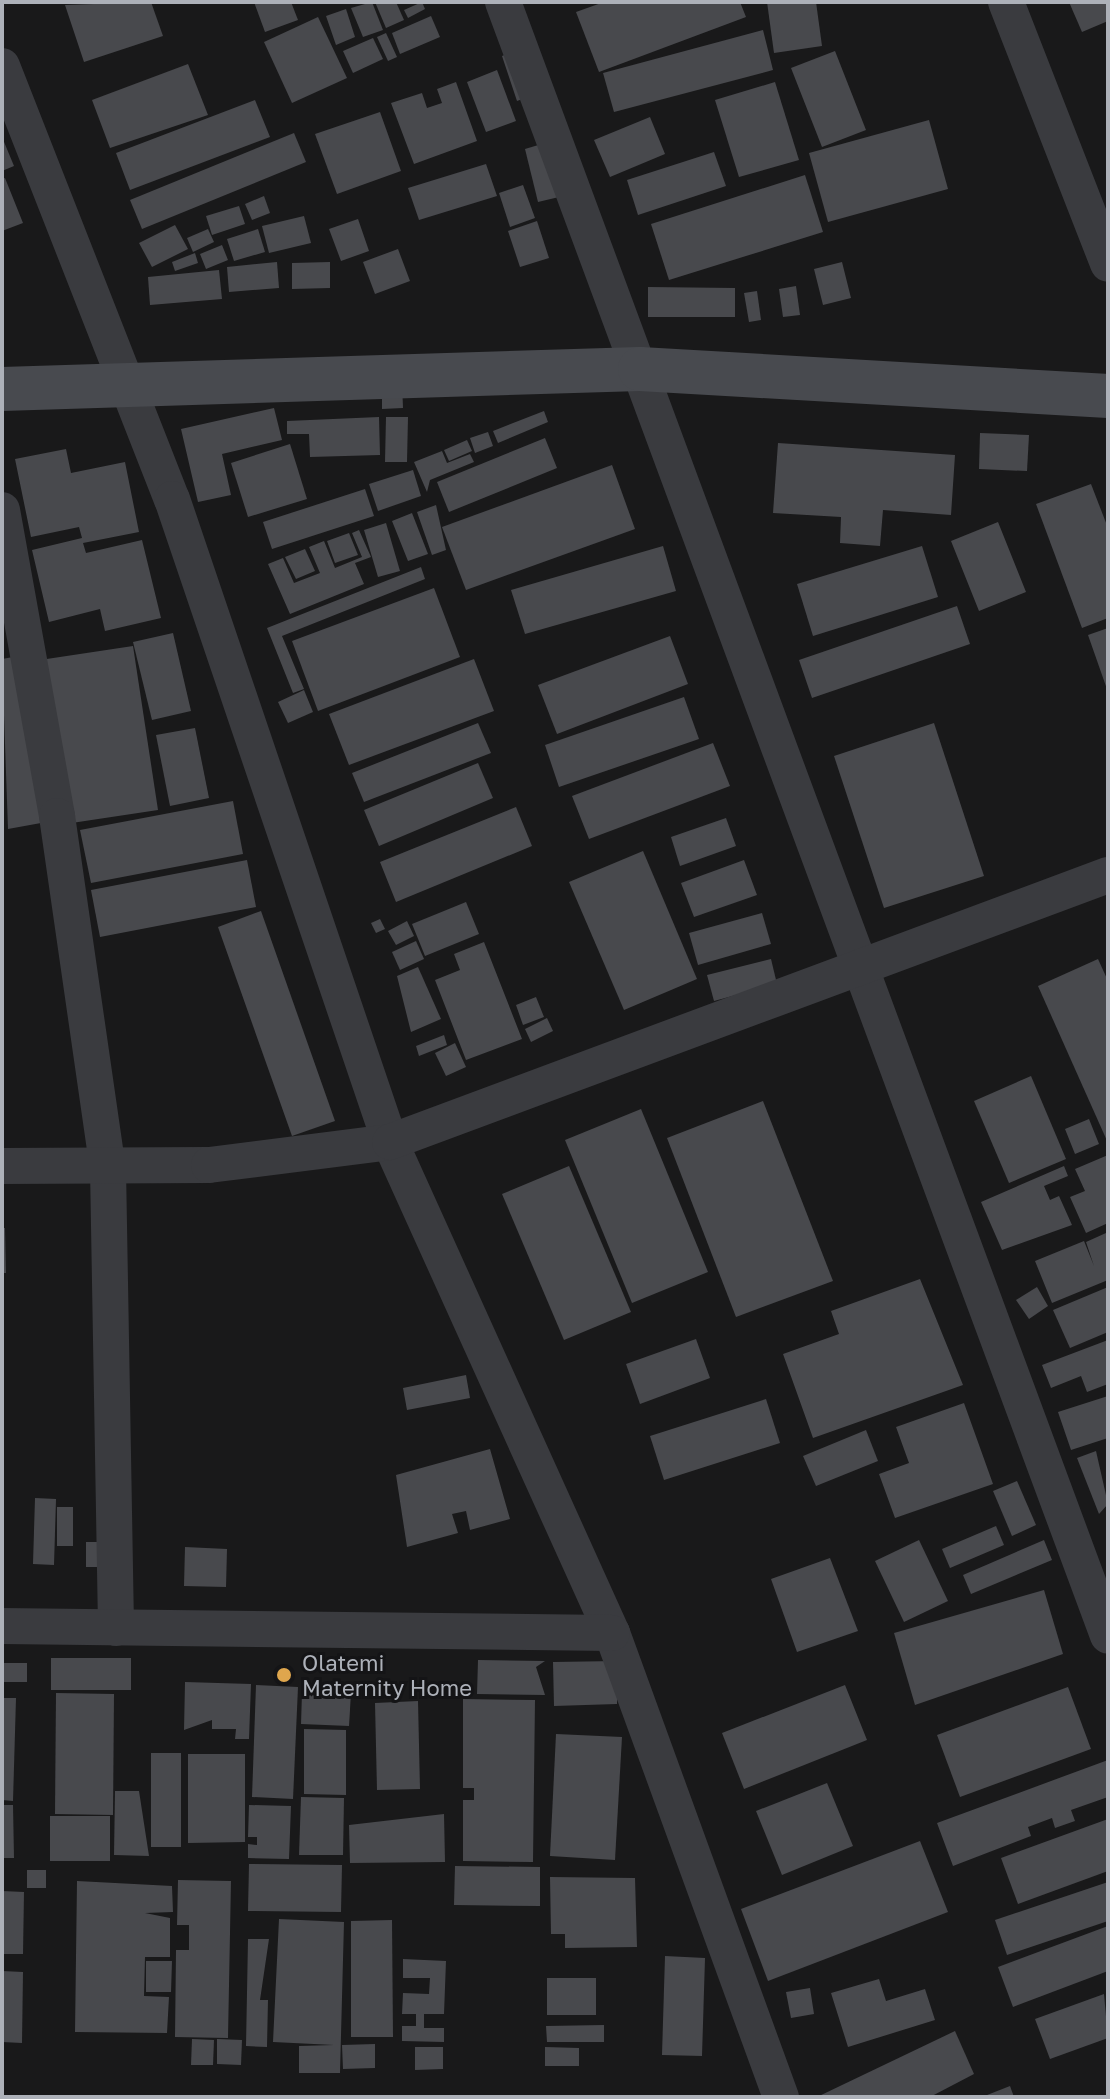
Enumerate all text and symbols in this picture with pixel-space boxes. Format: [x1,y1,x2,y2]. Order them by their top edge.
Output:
place label: Olatemi Maternity Home [302,1649,472,1700]
marker: Olatemi Maternity Home [273,1664,295,1686]

